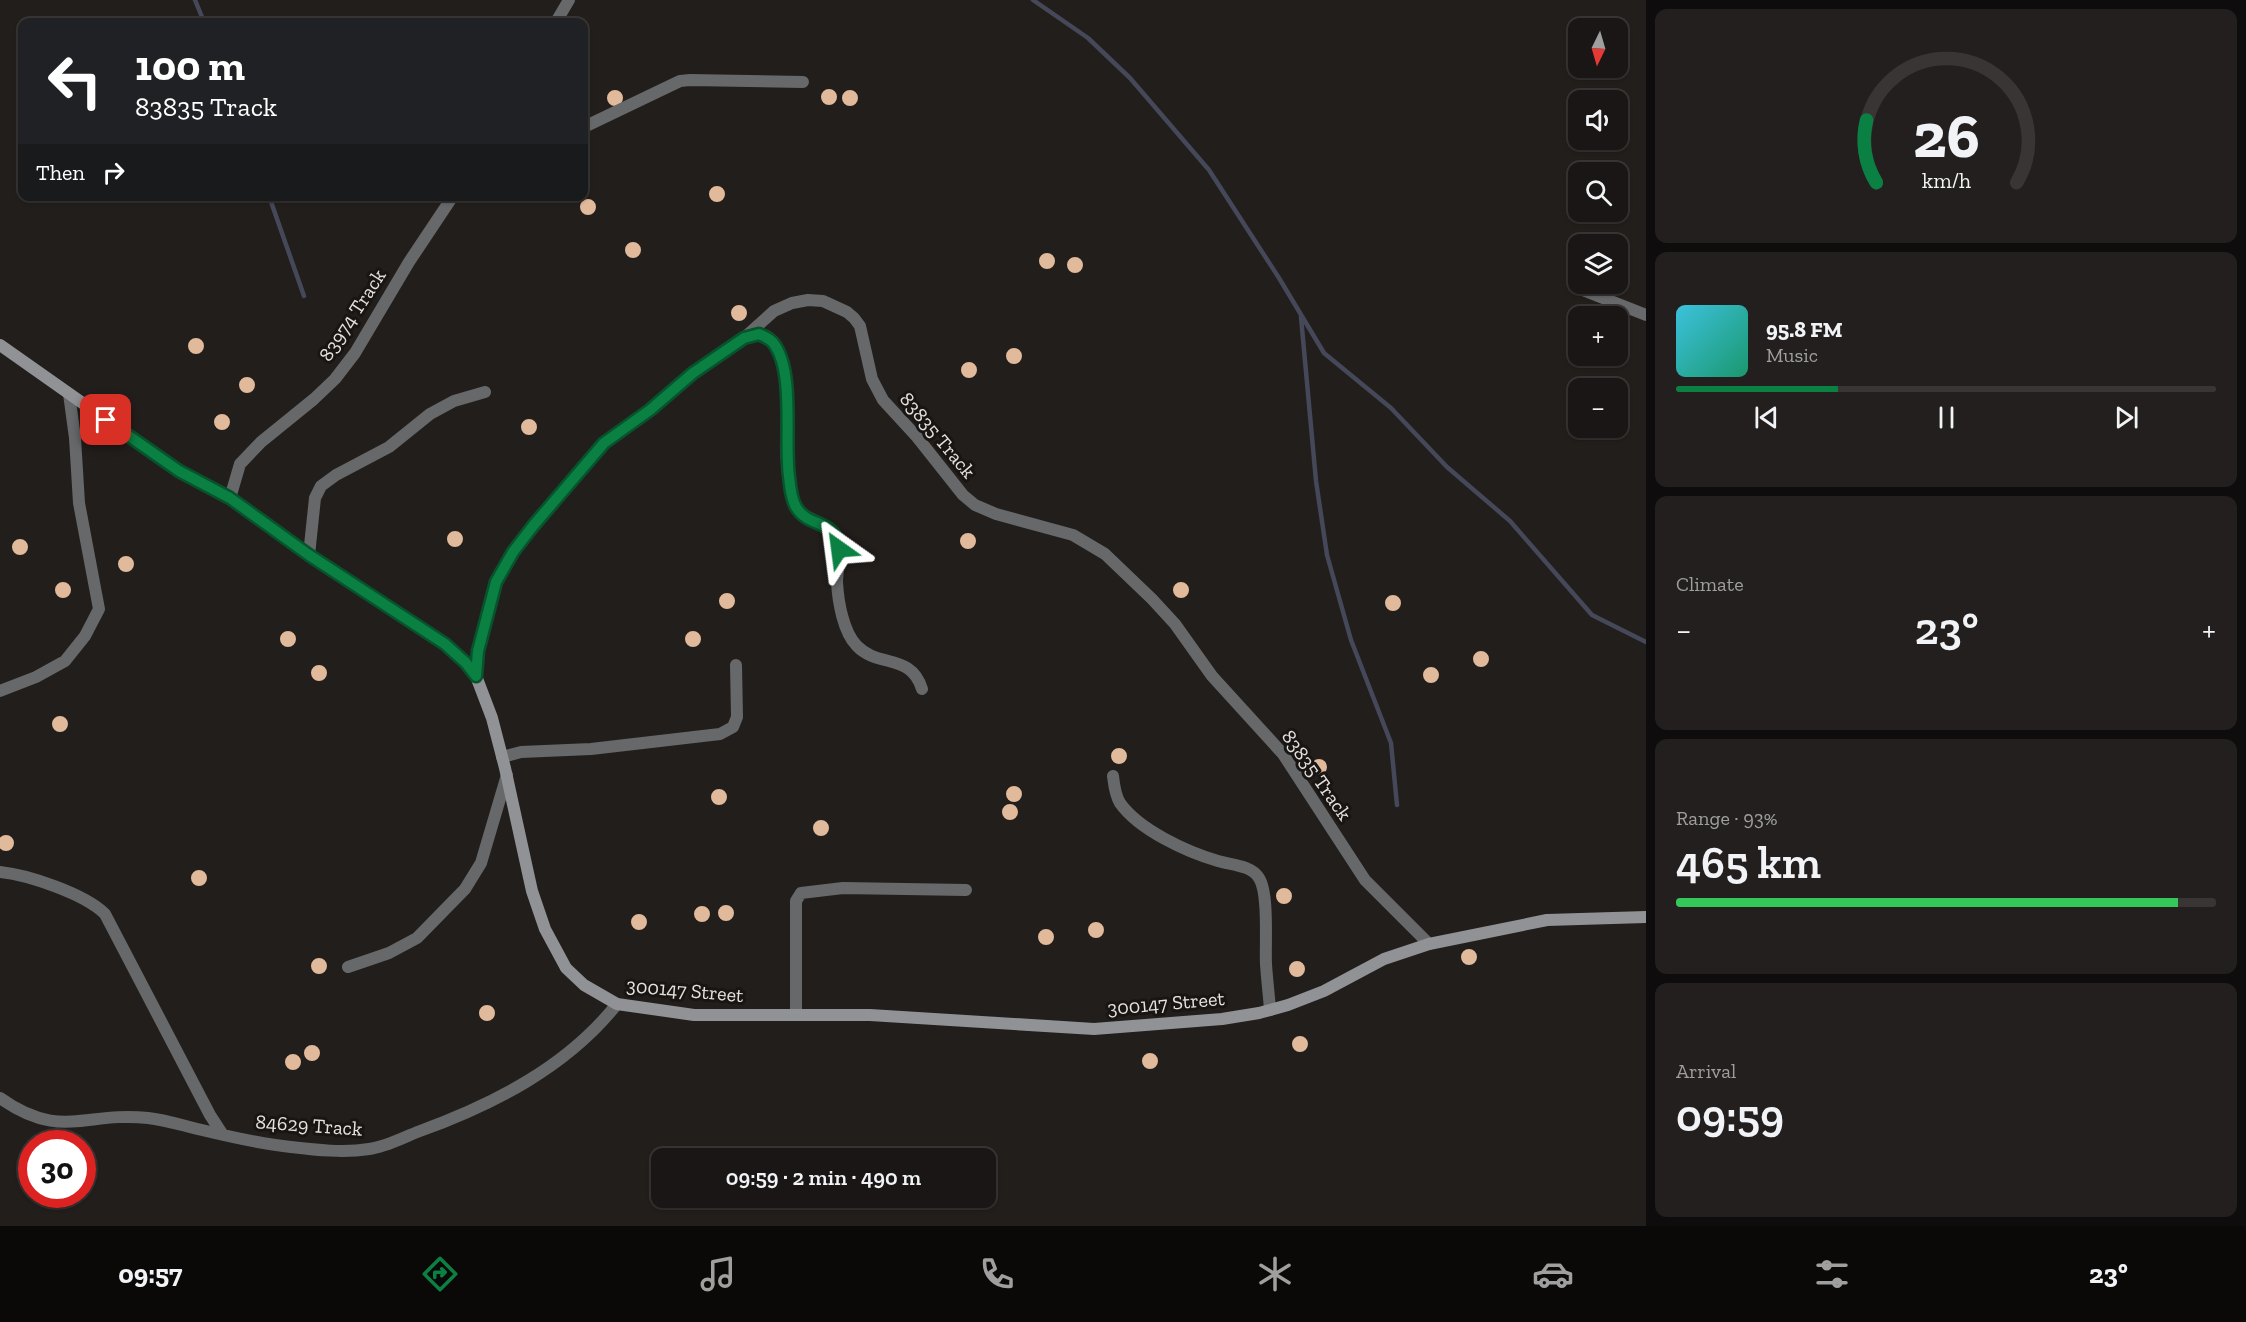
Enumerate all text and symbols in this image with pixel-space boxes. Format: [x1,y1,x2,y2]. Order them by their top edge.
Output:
north arrow [1568,18,1628,78]
map controls [1568,18,1628,438]
text: 100 m [135,40,245,91]
icon: left [36,42,114,120]
button: sound [1568,90,1628,150]
text: 83835 Track [135,91,277,123]
text: 26 [1913,98,1979,173]
icon: right [97,156,130,189]
text: Then [36,159,85,186]
button: search [1568,162,1628,222]
text: km/h [1922,169,1970,194]
button: layers [1568,234,1628,294]
street label: 83974 Track [313,264,391,366]
button: + [1568,306,1628,366]
text: 95.8 FM [1766,316,1843,343]
text: Music [1766,343,1818,367]
button: − [1568,378,1628,438]
street label: 83835 Track [895,387,981,484]
pin [80,394,131,445]
icon: previous [1750,401,1783,434]
icon: pause [1930,401,1963,434]
icon: next [2110,401,2143,434]
icon: arrive [89,403,122,436]
position arrow [807,517,871,581]
text: Climate [1676,572,1744,596]
text: 23° [1915,602,1979,656]
text: − [1676,610,1691,649]
text: + [2202,610,2216,649]
street label: 83835 Track [1277,725,1357,825]
text: Range · 93% [1676,806,1777,830]
text: 465 km [1676,836,1821,890]
street label: 300147 Street [625,973,745,1007]
street label: 300147 Street [1106,986,1226,1020]
text: Arrival [1676,1059,1736,1083]
text: 09:59 [1676,1089,1784,1143]
street label: 84629 Track [255,1109,364,1141]
speed limit sign: 30 [18,1130,96,1208]
text: 09:59 · 2 min · 490 m [726,1164,921,1191]
icon: directions [419,1253,461,1295]
icon: music [697,1253,739,1295]
icon: phone [976,1253,1018,1295]
icon: climate [1254,1253,1296,1295]
icon: car [1532,1253,1574,1295]
icon: filters [1811,1253,1853,1295]
text: 09:57 [118,1258,182,1290]
text: 23° [2089,1258,2128,1290]

